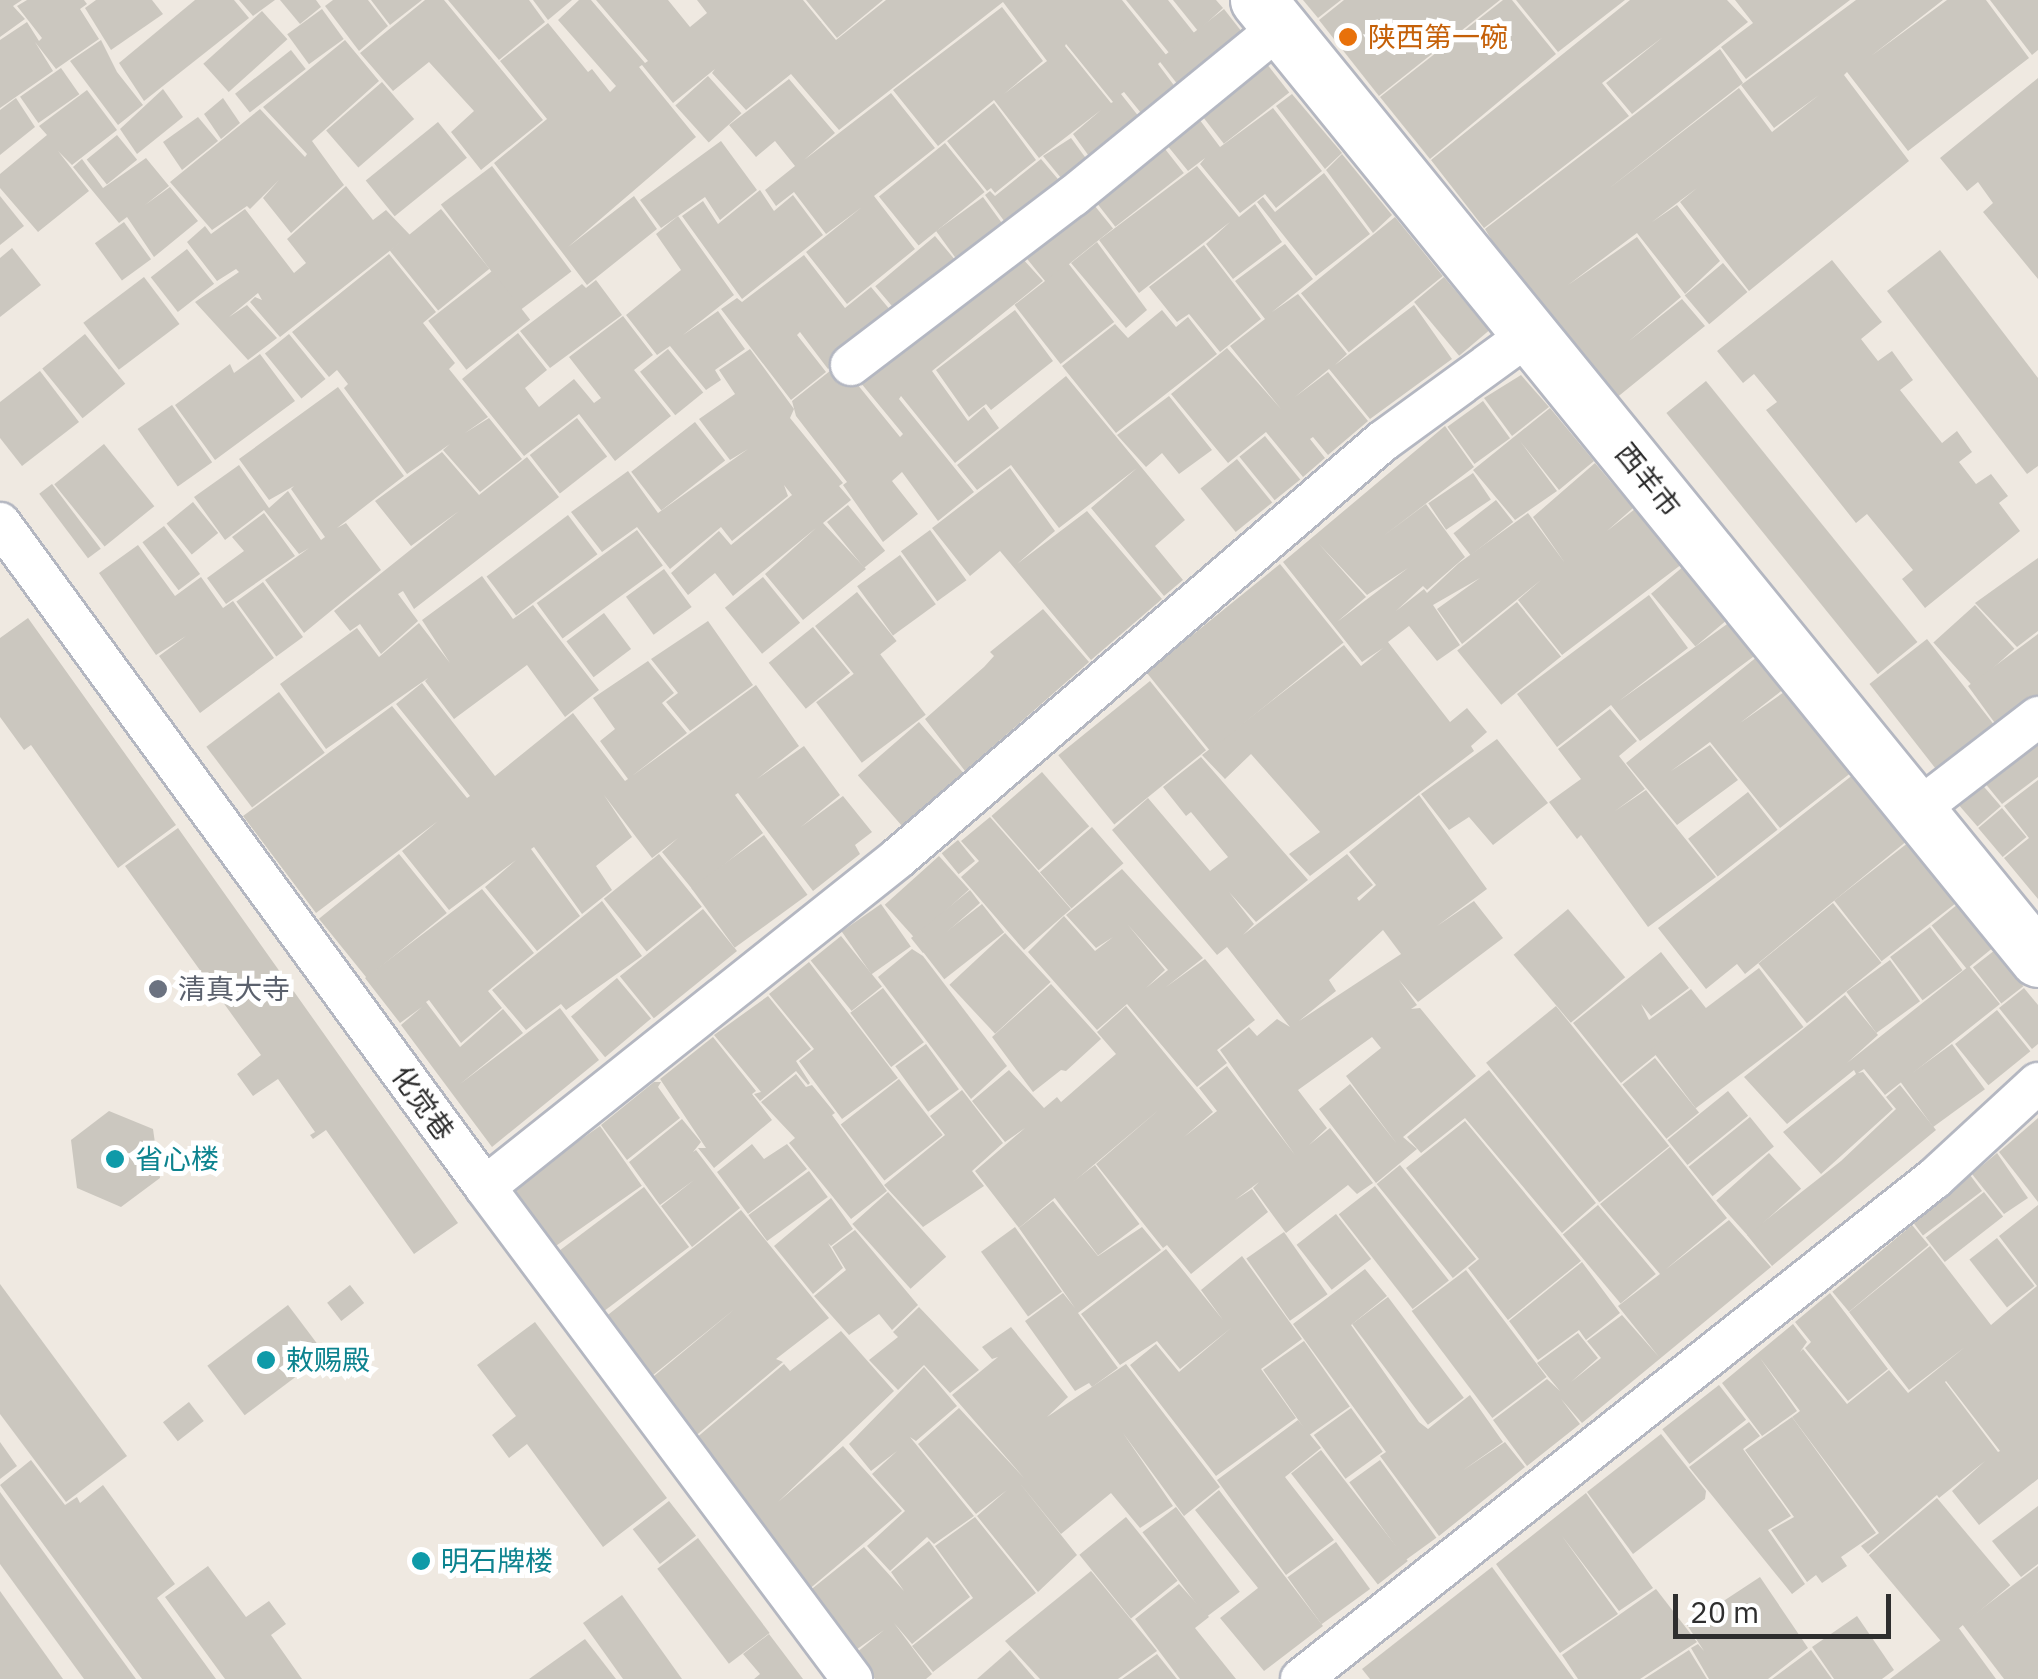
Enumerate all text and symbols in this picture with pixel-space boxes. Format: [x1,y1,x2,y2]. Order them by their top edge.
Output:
place label: 陕西第一碗 [1368,20,1508,54]
marker: 陕西第一碗 [1337,26,1359,48]
street label: 西羊市 [1609,437,1687,523]
place label: 清真大寺 [178,972,290,1006]
marker: 清真大寺 [147,978,169,1000]
street label: 化觉巷 [385,1059,461,1147]
place label: 省心楼 [135,1142,219,1176]
marker: 省心楼 [104,1148,126,1170]
place label: 敕赐殿 [286,1343,370,1377]
marker: 敕赐殿 [255,1349,277,1371]
place label: 明石牌楼 [441,1544,553,1578]
marker: 明石牌楼 [410,1550,432,1572]
scale bar [1678,1574,1896,1636]
text: 20 m [1690,1592,1759,1631]

